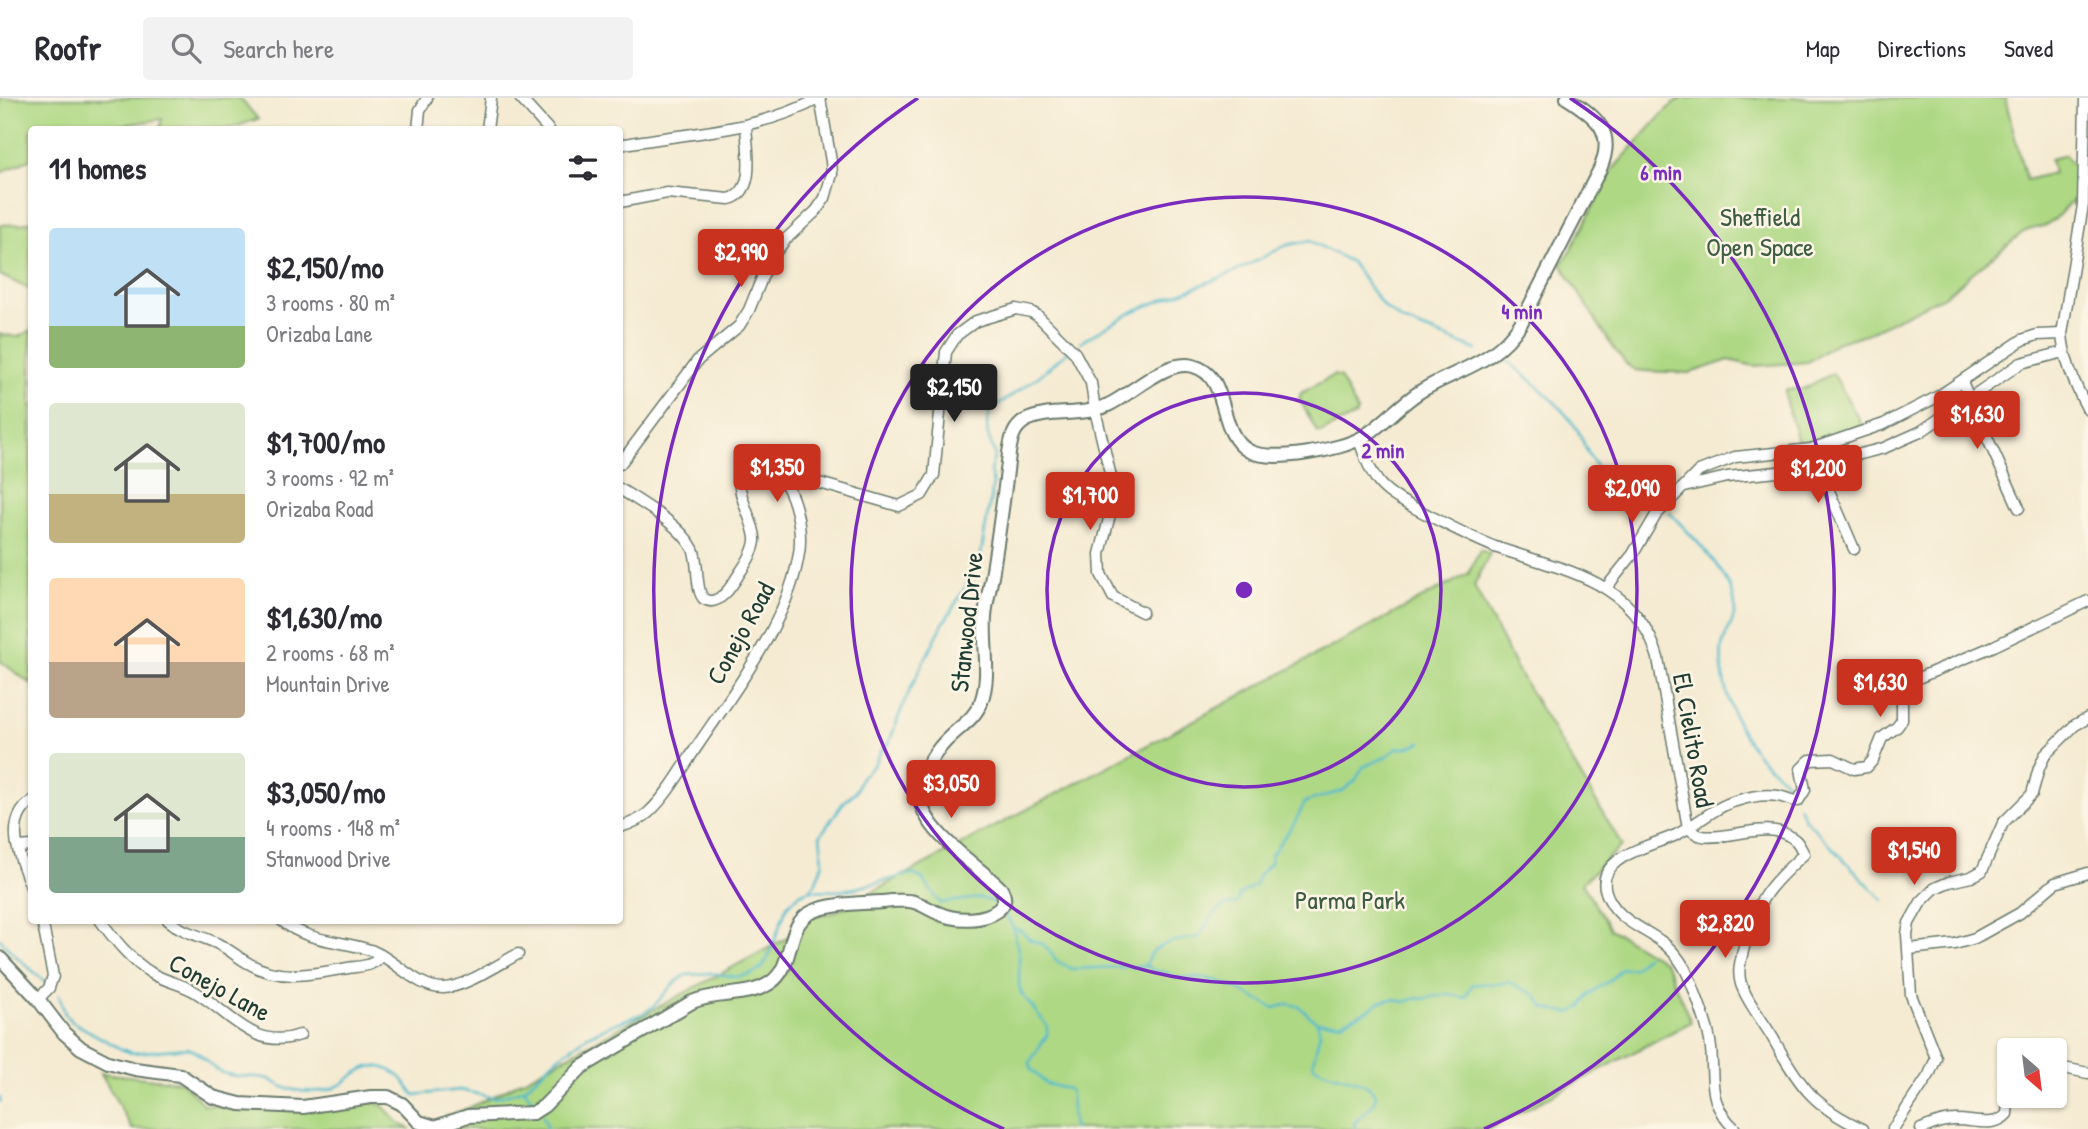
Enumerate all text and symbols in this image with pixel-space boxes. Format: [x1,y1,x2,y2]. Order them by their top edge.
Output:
search box [143,17,633,80]
text: Roofr [35,26,101,70]
icon: search [167,29,205,67]
text: Search here [223,31,334,66]
text: Map [1806,32,1840,64]
text: Directions [1878,32,1966,64]
text: Saved [2004,32,2053,64]
text: 11 homes [49,148,146,188]
icon: filters [564,149,602,187]
text: 6 min [1640,158,1682,187]
park label: Sheffield Open Space [1706,199,1814,264]
pin: $2,990 [684,230,798,289]
text: $2,990 [714,236,768,267]
text: $2,150/mo [266,247,384,287]
icon: home [105,256,189,340]
text: 3 rooms · 80 m² [266,287,395,318]
text: 4 min [1501,297,1543,326]
text: Orizaba Lane [266,318,373,349]
pin: $2,150 [897,364,1011,424]
text: $2,150 [926,371,982,402]
pin: $1,630 [1920,392,2034,451]
text: $1,630 [1950,398,2004,429]
text: $1,700/mo [266,422,385,462]
icon: home [105,431,189,515]
text: 2 min [1361,436,1405,465]
pin: $1,350 [720,444,834,504]
pin: $1,200 [1761,446,1875,505]
text: $1,350 [750,451,805,482]
text: $1,200 [1790,452,1846,483]
text: 3 rooms · 92 m² [266,462,394,493]
pin: $2,090 [1575,466,1689,525]
pin: $1,700 [1033,472,1147,532]
text: $2,090 [1604,472,1660,503]
text: $1,700 [1062,479,1118,510]
text: Orizaba Road [266,493,373,524]
street label: Stanwood Drive [941,550,991,694]
street label: Conejo Road [698,576,782,690]
centre of rings [1232,578,1256,602]
text: $1,630/mo [266,597,382,637]
icon: home [105,606,189,690]
text: 2 rooms · 68 m² [266,637,394,668]
pin: $1,630 [1823,660,1937,719]
text: $1,630 [1853,666,1907,697]
text: Mountain Drive [266,668,390,699]
street label: El Cielito Road [1665,670,1723,810]
pin: $3,050 [894,760,1008,820]
text: $3,050 [923,767,979,798]
text: $3,050/mo [266,772,385,812]
icon: home [105,781,189,865]
text: 4 rooms · 148 m² [266,812,400,843]
pin: $1,540 [1857,828,1971,887]
text: $1,540 [1887,834,1941,865]
text: Stanwood Drive [266,843,391,874]
park label: Parma Park [1295,882,1405,917]
pin: $2,820 [1668,900,1782,960]
text: $2,820 [1696,907,1754,938]
street label: Conejo Lane [163,945,277,1029]
north arrow [1997,1038,2067,1108]
map controls [1997,1038,2067,1108]

